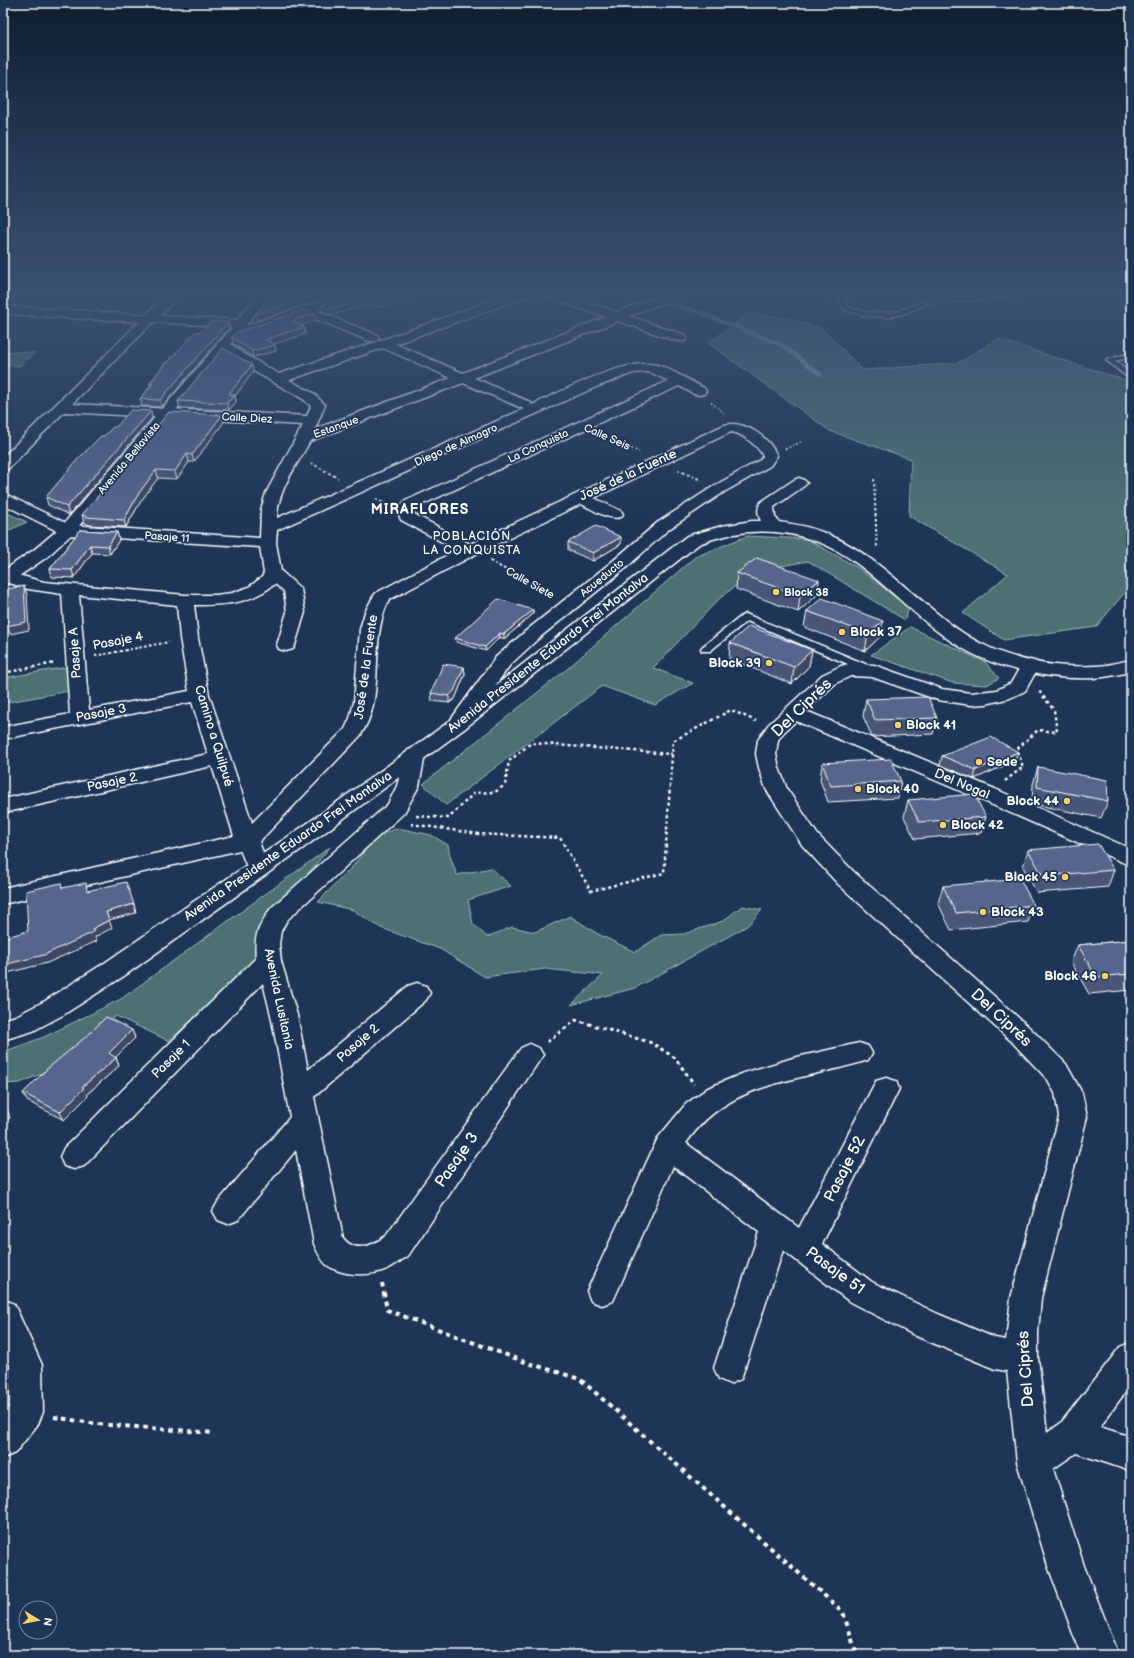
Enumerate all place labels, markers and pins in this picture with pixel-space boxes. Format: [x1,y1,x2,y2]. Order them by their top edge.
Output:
place label: Block 38 [784,586,829,599]
marker: Block 38 [771,587,781,597]
place label: Block 37 [850,624,902,640]
marker: Block 37 [837,627,847,637]
place label: Block 39 [709,655,761,671]
marker: Block 39 [764,658,774,668]
place label: Block 41 [906,717,956,733]
marker: Block 41 [893,720,903,730]
place label: Sede [987,754,1018,770]
marker: Sede [974,757,984,767]
place label: Block 40 [866,781,919,797]
marker: Block 40 [853,784,863,794]
place label: Block 44 [1006,793,1059,809]
marker: Block 44 [1062,796,1072,806]
place label: Block 42 [951,817,1004,833]
marker: Block 42 [938,820,948,830]
place label: Block 45 [1005,869,1057,885]
marker: Block 45 [1060,872,1070,882]
place label: Block 43 [991,904,1044,920]
marker: Block 43 [978,907,988,917]
place label: Block 46 [1044,968,1097,984]
marker: Block 46 [1100,971,1110,981]

